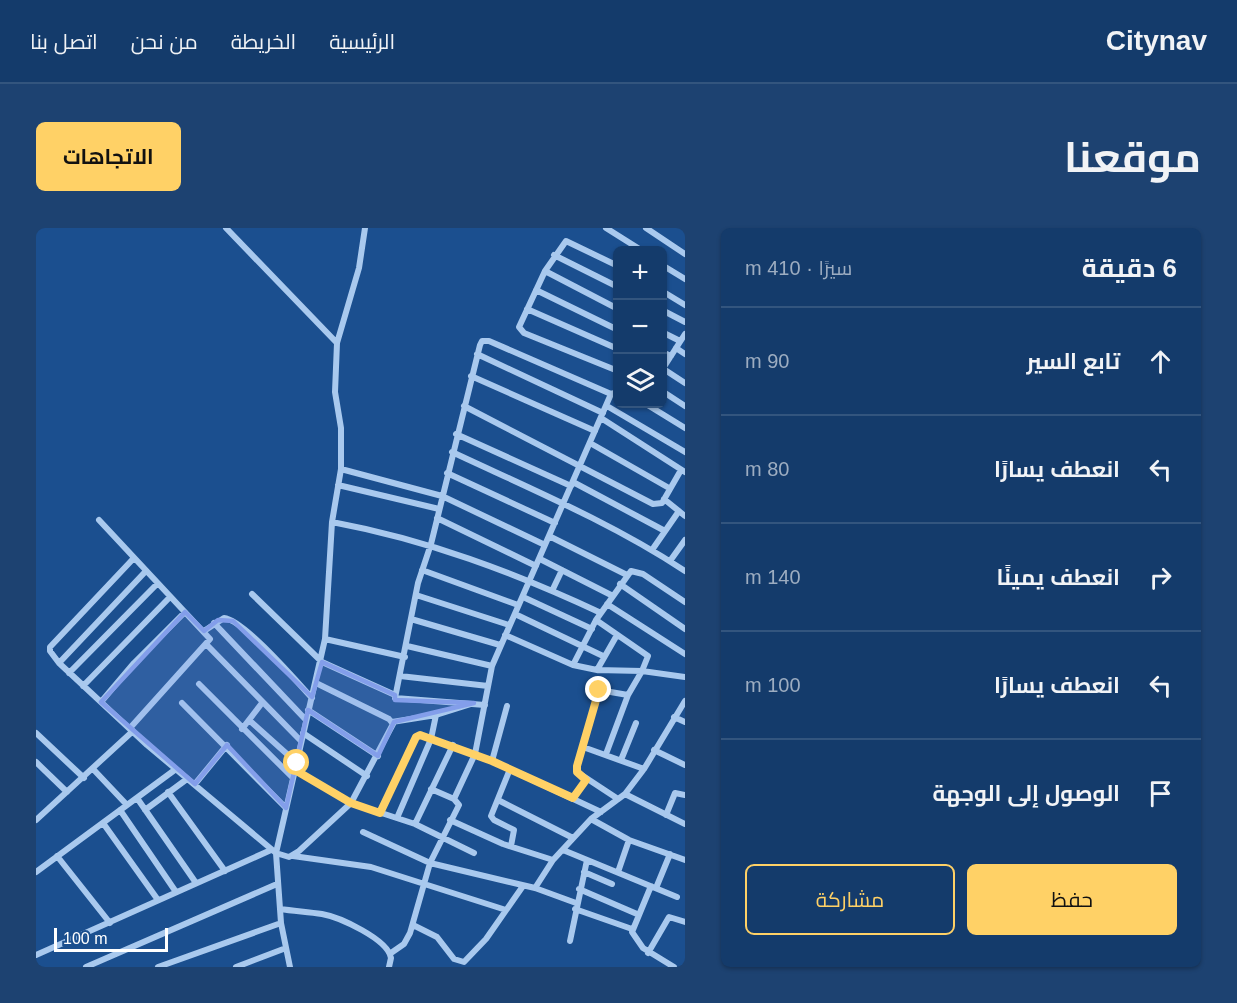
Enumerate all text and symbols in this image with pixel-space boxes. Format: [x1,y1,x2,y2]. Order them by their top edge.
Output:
text: Citynav [1106,25,1207,56]
text: اتصل بنا [30,30,98,53]
text: من نحن [131,30,198,53]
text: الخريطة [231,30,296,53]
text: الرئيسية [329,30,395,53]
button: الاتجاهات [36,122,181,191]
text: موقعنا [1064,134,1201,181]
map controls [613,246,667,408]
button: + [613,246,667,300]
text: 6 دقيقة [1082,253,1177,283]
text: سيرًا · 410 m [745,257,852,279]
button: − [613,300,667,354]
icon: ahead [1144,345,1177,378]
text: تابع السير [1026,349,1120,374]
text: 90 m [745,350,789,372]
button: layers [613,354,667,408]
icon: left [1144,453,1177,486]
text: انعطف يسارًا [994,457,1120,482]
text: 80 m [745,458,789,480]
icon: right [1144,561,1177,594]
text: انعطف يمينًا [997,565,1120,590]
text: 140 m [745,566,801,588]
icon: left [1144,669,1177,702]
text: انعطف يسارًا [994,673,1120,698]
text: 100 m [745,674,801,696]
route end [585,676,611,702]
route start [283,749,309,775]
icon: arrive [1144,777,1177,810]
text: الوصول إلى الوجهة [933,781,1120,806]
button: مشاركة [745,864,955,935]
button: حفظ [967,864,1177,935]
scale bar [54,925,168,952]
text: 100 m [63,930,107,947]

